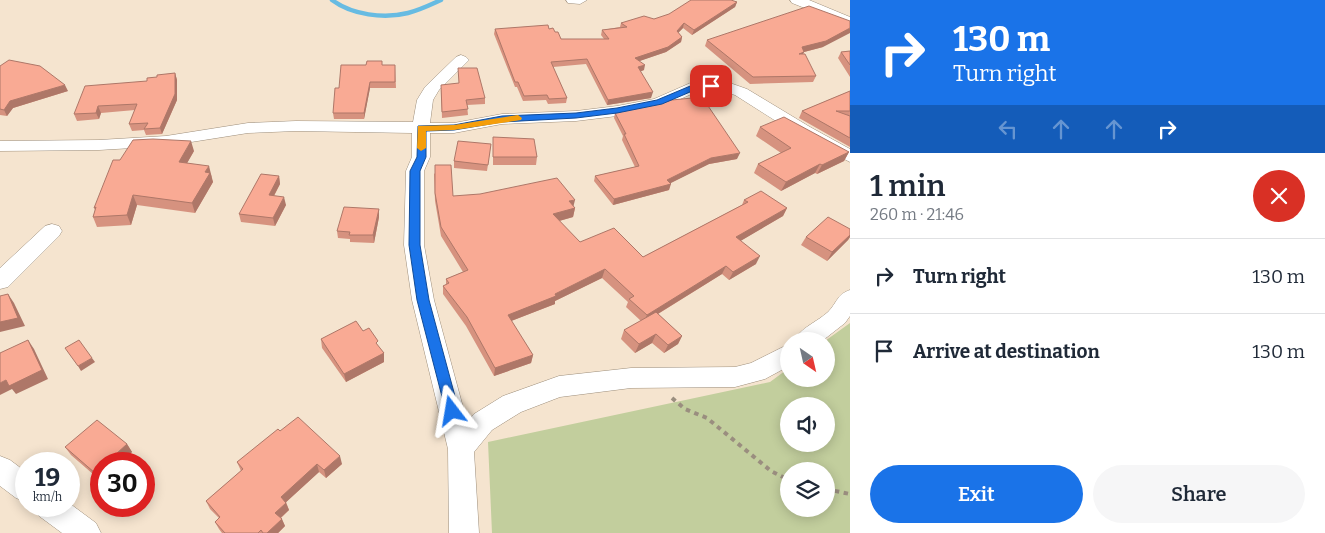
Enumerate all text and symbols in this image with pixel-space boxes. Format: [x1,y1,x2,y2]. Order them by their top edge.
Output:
text: 130 m [953,18,1050,60]
icon: right [870,20,935,85]
text: Turn right [953,60,1056,87]
pin [690,65,732,107]
icon: arrive [697,72,725,100]
icon: left [994,115,1022,143]
icon: ahead [1047,115,1075,143]
icon: ahead [1100,115,1128,143]
icon: right [1153,115,1181,143]
text: 1 min [870,168,945,204]
button: close [1253,170,1305,222]
text: 260 m · 21:46 [870,205,964,224]
icon: right [870,262,898,290]
text: Turn right [913,265,1006,288]
text: 130 m [1252,265,1305,288]
north arrow [780,332,835,388]
map controls [780,332,835,517]
icon: arrive [870,337,898,365]
text: Arrive at destination [913,340,1100,363]
text: 130 m [1252,340,1305,363]
position arrow [425,384,477,436]
button: sound [780,397,835,452]
speed limit sign: 30 [90,452,155,517]
button: layers [780,462,835,517]
text: 19 [35,463,60,493]
button: Exit [870,465,1083,523]
button: Share [1093,465,1305,523]
text: km/h [33,490,62,504]

